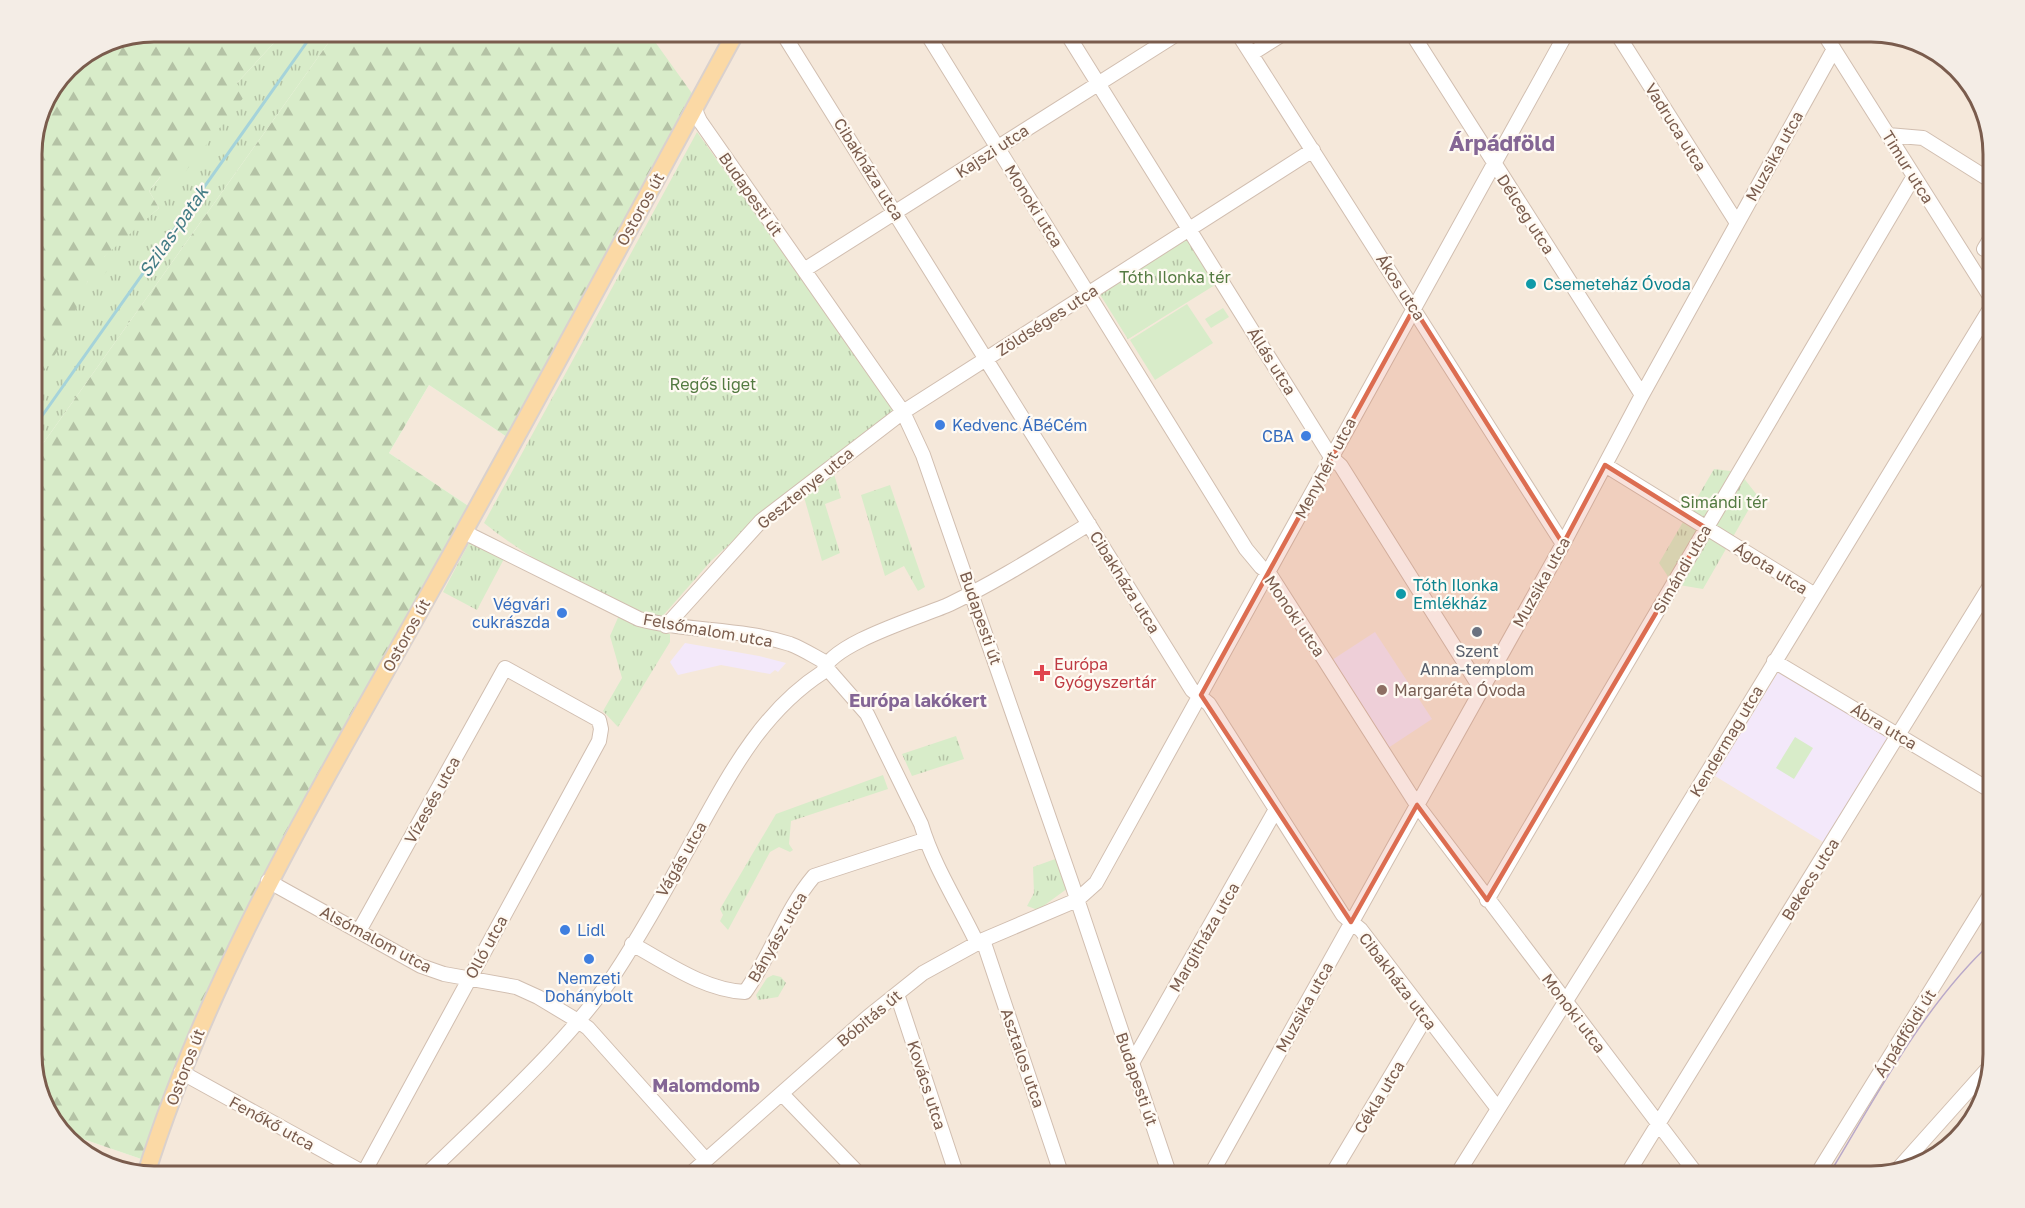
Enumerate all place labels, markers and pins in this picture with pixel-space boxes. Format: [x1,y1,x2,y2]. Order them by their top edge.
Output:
place label: Csemeteház Óvoda [1543,274,1691,294]
marker: Csemeteház Óvoda [1524,277,1538,291]
place label: Kedvenc ÁBéCém [952,415,1087,435]
marker: Kedvenc ÁBéCém [933,418,947,432]
place label: CBA [1262,426,1294,446]
marker: CBA [1299,429,1313,443]
place label: Tóth Ilonka Emlékház [1413,575,1499,613]
marker: Tóth Ilonka Emlékház [1394,587,1408,601]
place label: Végvári cukrászda [472,594,550,632]
marker: Végvári cukrászda [555,606,569,620]
marker: Szent Anna-templom [1470,625,1484,639]
place label: Szent Anna-templom [1420,641,1534,679]
place label: Európa Gyógyszertár [1054,654,1156,692]
marker: Európa Gyógyszertár [1035,666,1049,680]
place label: Margaréta Óvoda [1394,680,1526,700]
marker: Margaréta Óvoda [1375,683,1389,697]
place label: Lidl [577,920,605,940]
marker: Lidl [558,923,572,937]
marker: Nemzeti Dohánybolt [582,952,596,966]
place label: Nemzeti Dohánybolt [545,968,633,1006]

